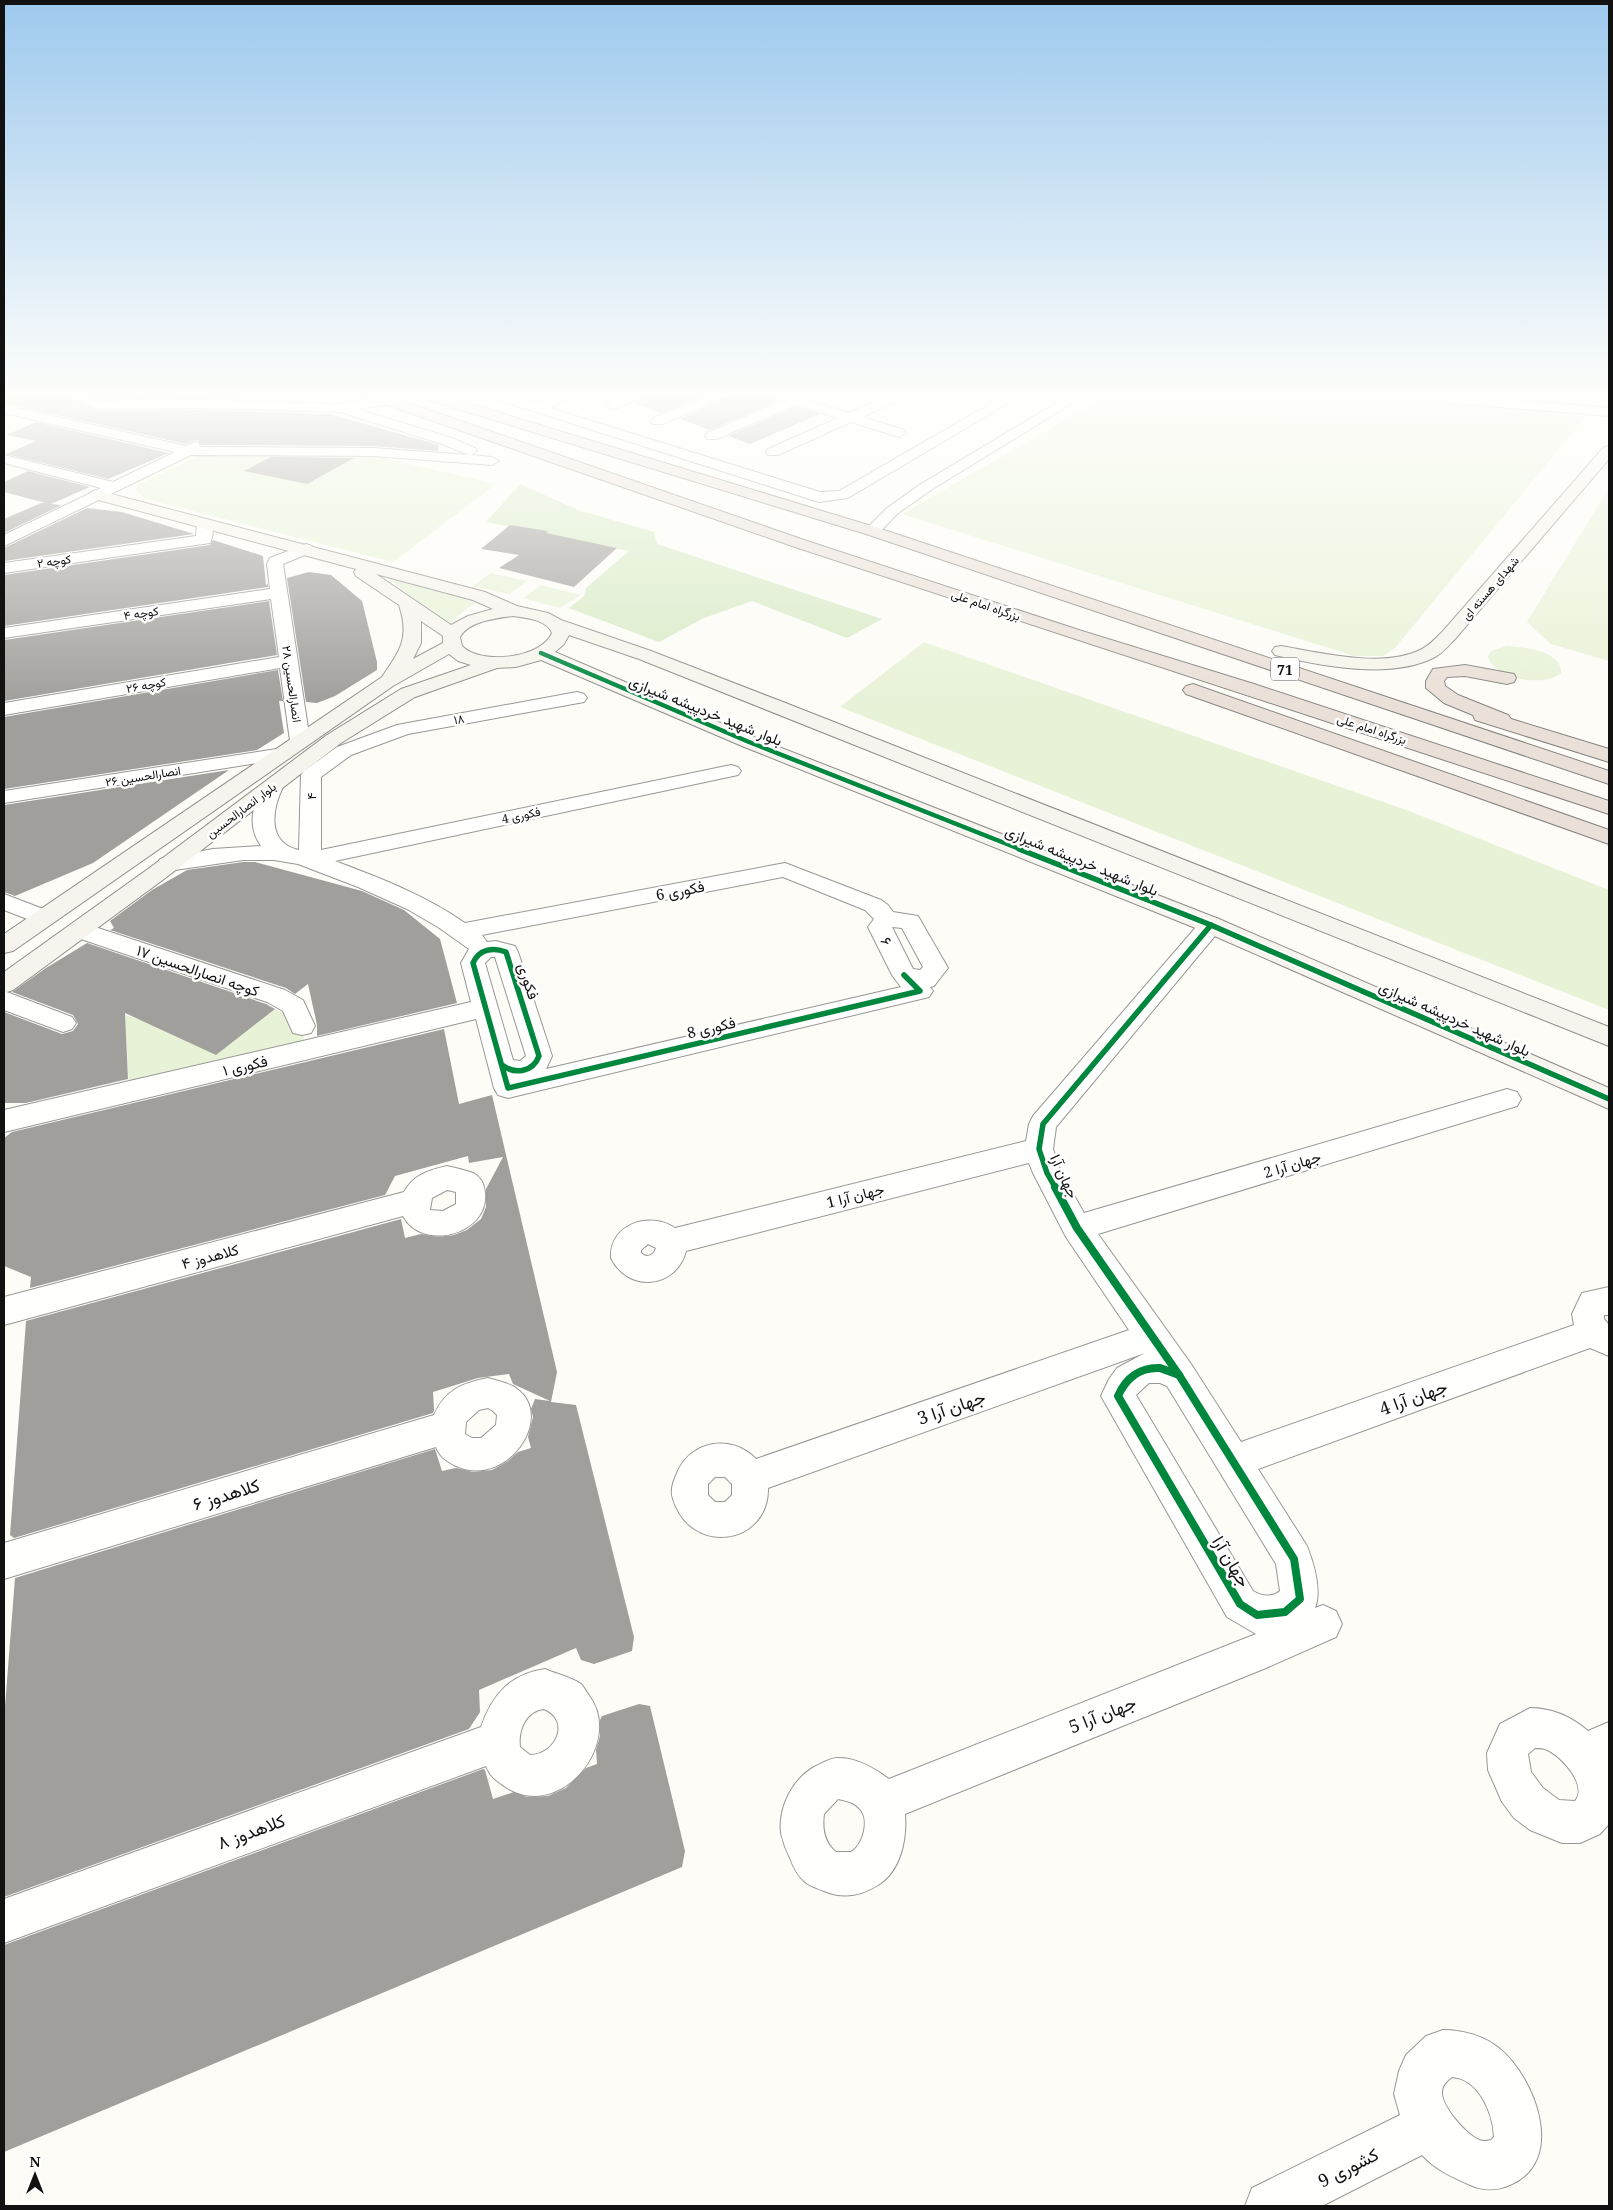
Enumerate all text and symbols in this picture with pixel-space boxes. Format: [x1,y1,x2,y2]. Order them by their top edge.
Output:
street label: کوچه ۲ [36,550,72,572]
street label: شهدای هسته ای [1457,552,1523,624]
street label: بزرگراه امام علی [949,585,1023,625]
street label: کوچه ۴ [123,602,159,624]
street label: انصارالحسین ۲۸ [278,644,306,724]
road number: 71 [1271,658,1299,681]
street label: بلوار شهید خردپیشه شیرازی [626,670,786,751]
street label: کوچه ۲۶ [125,673,167,697]
street label: ۱۸ [452,710,466,728]
street label: بزرگراه امام علی [1335,710,1409,748]
street label: انصارالحسین ۲۶ [104,762,182,790]
street label: بلوار انصارالحسین [202,778,280,842]
street label: ۴ [303,792,320,799]
street label: فکوری 4 [500,803,542,827]
street label: بلوار شهید خردپیشه شیرازی [1002,820,1162,901]
street label: فکوری 6 [654,875,706,905]
street label: ۶ [876,933,898,949]
street label: کوچه انصارالحسین ۱۷ [134,940,262,1001]
street label: فکوری [513,960,544,1002]
street label: بلوار شهید خردپیشه شیرازی [1376,976,1534,1061]
street label: فکوری 8 [685,1012,738,1043]
street label: فکوری ۱ [221,1050,270,1081]
street label: جهان آرا 2 [1261,1146,1323,1182]
street label: جهان آرا [1046,1151,1084,1201]
street label: جهان آرا 1 [824,1178,886,1212]
street label: کلاهدوز ۴ [179,1239,241,1273]
street label: جهان آرا 4 [1376,1374,1450,1420]
street label: جهان آرا 3 [914,1384,988,1430]
street label: کلاهدوز ۶ [190,1473,262,1515]
street label: جهان آرا [1207,1531,1257,1591]
street label: جهان آرا 5 [1065,1690,1139,1738]
street label: کلاهدوز ۸ [214,1808,288,1854]
street label: کشوری 9 [1314,2142,1382,2192]
north arrow [10,2150,60,2200]
text: N [29,2152,41,2171]

